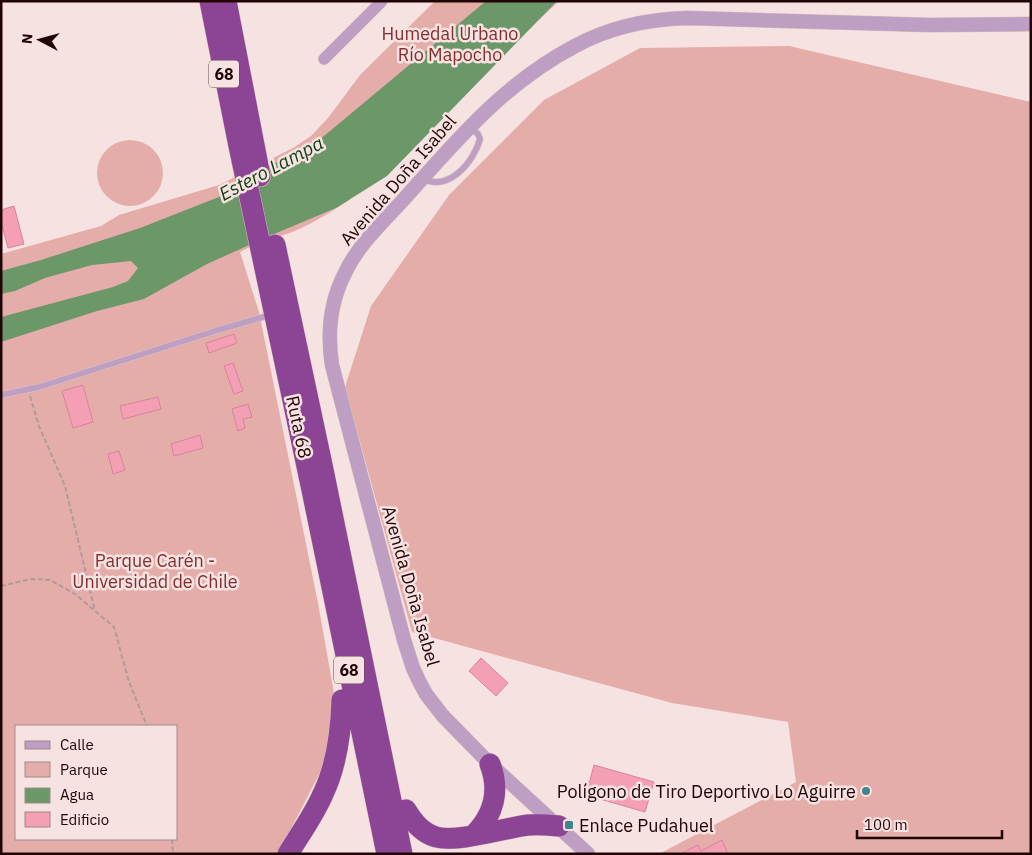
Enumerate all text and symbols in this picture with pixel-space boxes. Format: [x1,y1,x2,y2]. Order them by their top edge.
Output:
north arrow [15,15,65,65]
park label: Humedal Urbano Río Mapocho [382,22,518,66]
text: N [18,33,37,45]
road number: 68 [209,61,239,88]
street label: Avenida Doña Isabel [335,110,461,250]
water label: Estero Lampa [215,130,327,206]
street label: Ruta 68 [281,394,317,460]
street label: Avenida Doña Isabel [377,503,445,669]
park label: Parque Carén - Universidad de Chile [72,549,238,593]
road number: 68 [334,656,364,684]
legend [15,725,178,840]
text: Calle [60,735,94,754]
text: Parque [60,760,108,779]
place label: Polígono de Tiro Deportivo Lo Aguirre [557,780,856,803]
text: Agua [60,785,94,804]
marker: Polígono de Tiro Deportivo Lo Aguirre [860,785,872,797]
scale bar [857,808,1002,840]
text: Edificio [60,810,109,829]
place label: Enlace Pudahuel [579,814,714,837]
text: 100 m [864,815,908,834]
marker: Enlace Pudahuel [563,819,575,831]

